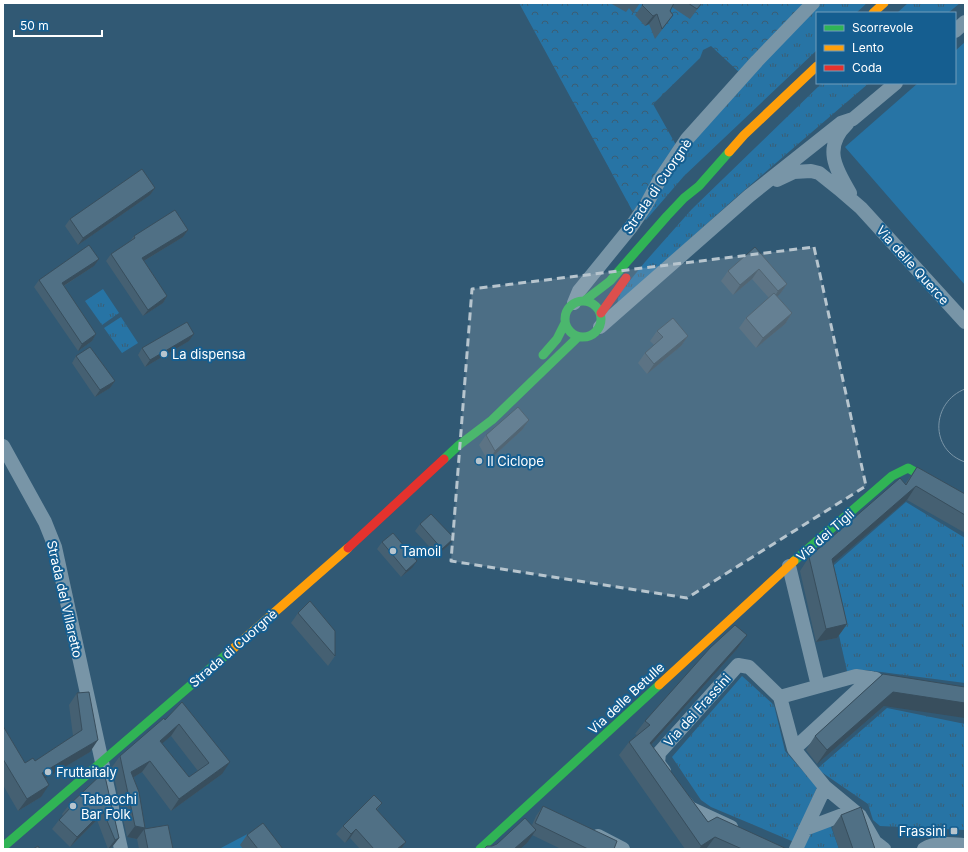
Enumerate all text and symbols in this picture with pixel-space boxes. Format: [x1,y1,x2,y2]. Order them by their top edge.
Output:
scale bar [14,12,102,38]
legend [816,12,956,84]
text: 50 m [20,18,49,33]
text: Scorrevole [852,20,913,35]
text: Lento [852,40,884,55]
text: Coda [852,60,882,75]
street label: Strada di Cuorgnè [619,135,695,237]
street label: Via delle Querce [873,222,953,308]
place label: La dispensa [172,346,246,362]
marker: La dispensa [159,349,169,359]
place label: Il Ciclope [487,453,544,469]
marker: Il Ciclope [474,456,484,466]
street label: Via dei Tigli [793,506,857,564]
street label: Strada del Villaretto [44,539,86,659]
place label: Tamoil [401,543,441,559]
marker: Tamoil [388,546,398,556]
street label: Strada di Cuorgnè [186,605,280,691]
street label: Via delle Betulle [585,659,667,737]
street label: Via dei Frassini [660,670,734,750]
place label: Fruttaitaly [56,764,117,780]
marker: Fruttaitaly [43,767,53,777]
place label: Tabacchi Bar Folk [81,791,137,822]
marker: Tabacchi Bar Folk [68,801,78,811]
place label: Frassini [899,823,946,839]
marker: Frassini [949,826,959,836]

